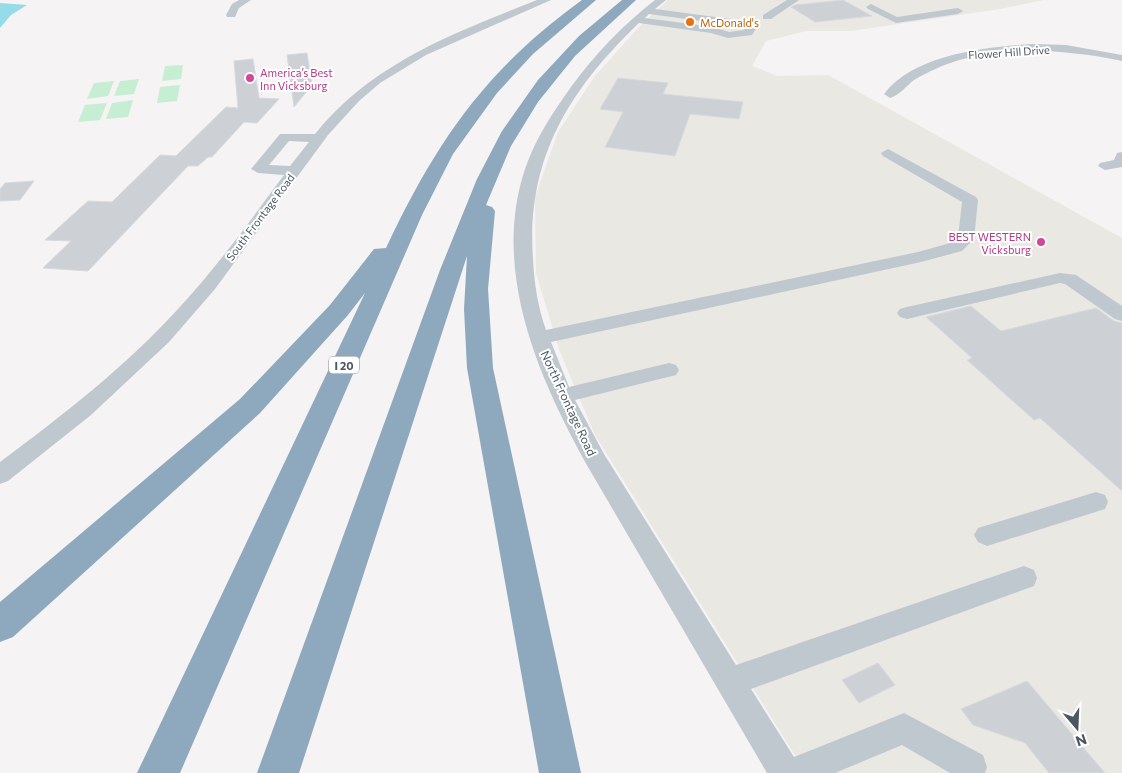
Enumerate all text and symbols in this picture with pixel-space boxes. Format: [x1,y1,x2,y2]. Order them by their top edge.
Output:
marker: McDonald's [684,16,696,28]
place label: McDonald's [700,16,759,29]
street label: Flower Hill Drive [968,43,1050,61]
place label: America’s Best Inn Vicksburg [260,66,333,92]
marker: America’s Best Inn Vicksburg [244,72,256,84]
street label: South Frontage Road [223,171,297,263]
place label: BEST WESTERN Vicksburg [949,230,1031,256]
marker: BEST WESTERN Vicksburg [1035,236,1047,248]
street label: North Frontage Road [538,348,600,458]
road number: I 20 [329,356,359,374]
north arrow [1052,703,1102,753]
text: N [1074,731,1089,751]

